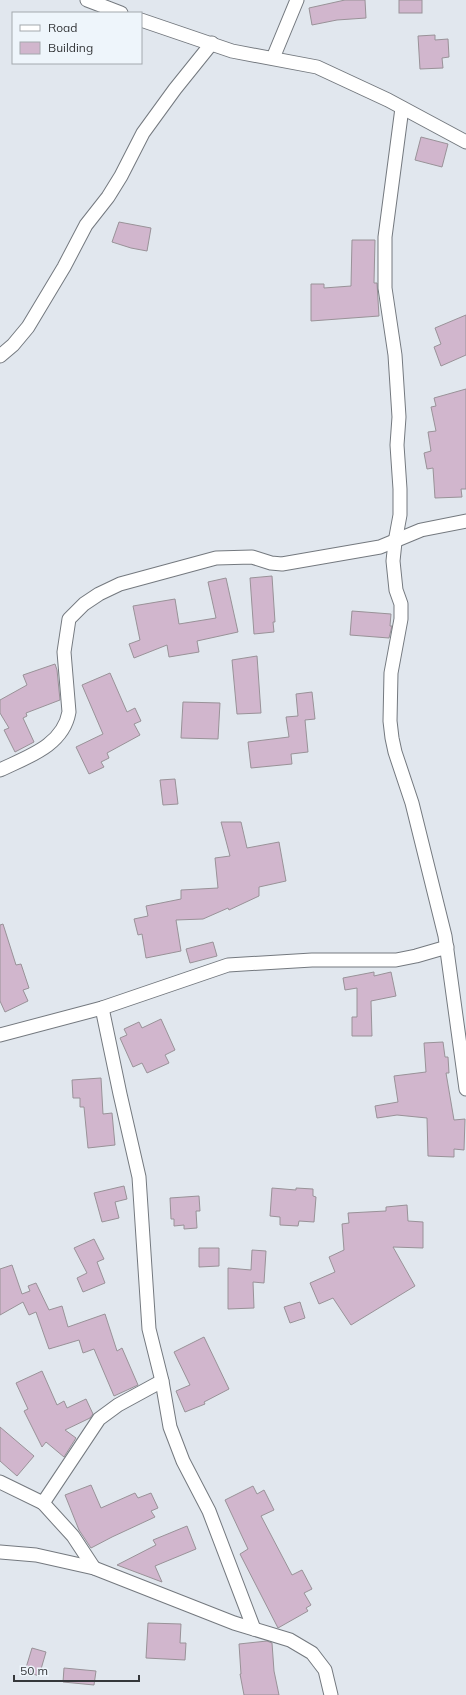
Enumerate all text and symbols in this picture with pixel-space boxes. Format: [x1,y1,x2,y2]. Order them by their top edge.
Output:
legend [12,12,142,64]
text: Road [48,20,77,35]
text: Building [48,40,93,55]
scale bar [14,1657,139,1683]
text: 50 m [20,1663,48,1678]

